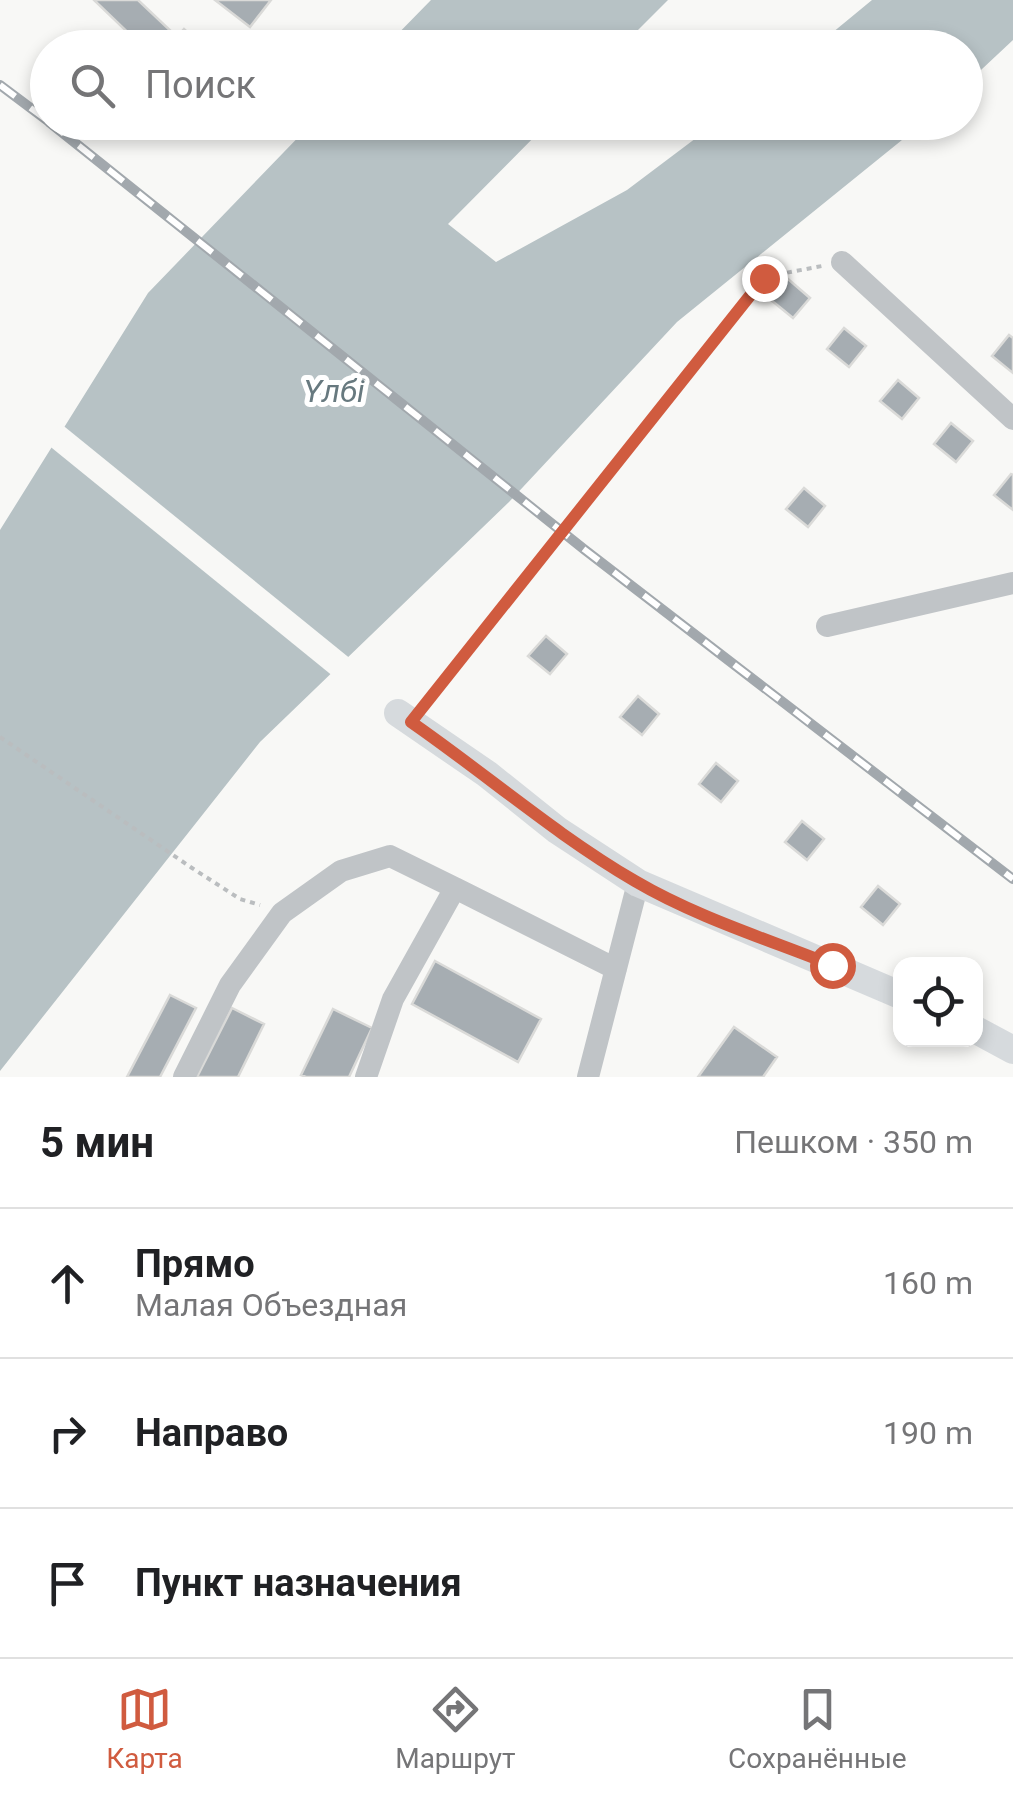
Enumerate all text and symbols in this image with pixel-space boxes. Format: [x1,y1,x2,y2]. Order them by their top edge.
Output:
search box [30,30,983,140]
icon: search [65,58,120,113]
text: Поиск [145,63,256,107]
route end [742,256,788,302]
water label: Үлбі [303,372,365,410]
route start [810,943,856,989]
map controls [893,957,983,1047]
button: locate [893,957,983,1047]
text: 5 мин [40,1118,154,1167]
text: Пешком · 350 m [734,1123,973,1161]
text: Прямо [135,1242,255,1286]
icon: ahead [40,1256,95,1311]
text: 160 m [883,1264,973,1302]
text: Малая Объездная [135,1286,407,1324]
icon: right [40,1406,95,1461]
text: Направо [135,1411,288,1455]
text: 190 m [883,1414,973,1452]
icon: arrive [40,1556,95,1611]
text: Пункт назначения [135,1561,462,1605]
tab: Карта [106,1682,183,1775]
tab: Маршрут [395,1682,516,1775]
tab: Сохранённые [728,1682,907,1775]

